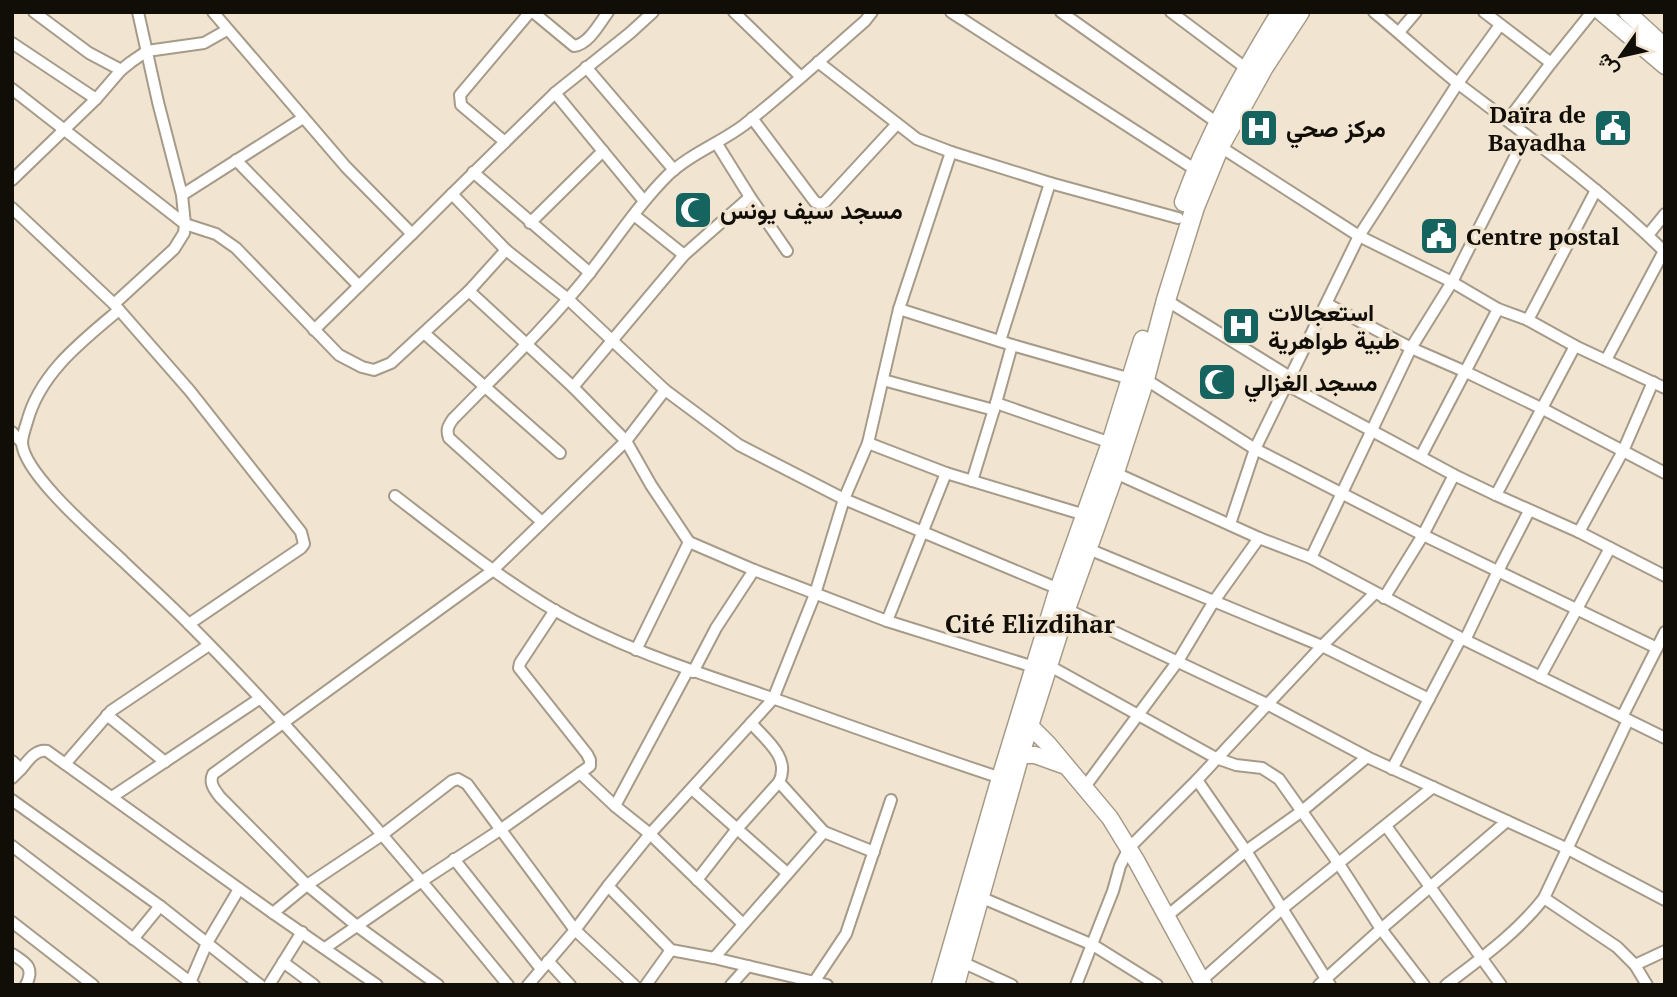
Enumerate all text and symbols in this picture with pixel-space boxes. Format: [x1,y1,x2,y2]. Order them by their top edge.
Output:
north arrow [1586,21,1656,91]
text: ش [1590,49,1623,82]
place label: Daïra de Bayadha [1488,98,1587,158]
hospital icon: مركز صحي [1238,107,1280,149]
public building icon: Daïra de Bayadha [1592,107,1634,149]
place label: مركز صحي [1286,112,1386,149]
mosque icon: مسجد سيف يونس [672,189,714,231]
place label: مسجد سيف يونس [720,194,903,226]
public building icon: Centre postal [1418,215,1460,257]
place label: Centre postal [1466,220,1619,252]
place label: استعجالات طبية طواهرية [1268,296,1400,356]
hospital icon: استعجالات طبية طواهرية [1220,305,1262,347]
mosque icon: مسجد الغزالي [1196,361,1238,403]
place label: مسجد الغزالي [1244,366,1377,403]
district label: Cité Elizdihar [945,606,1116,640]

